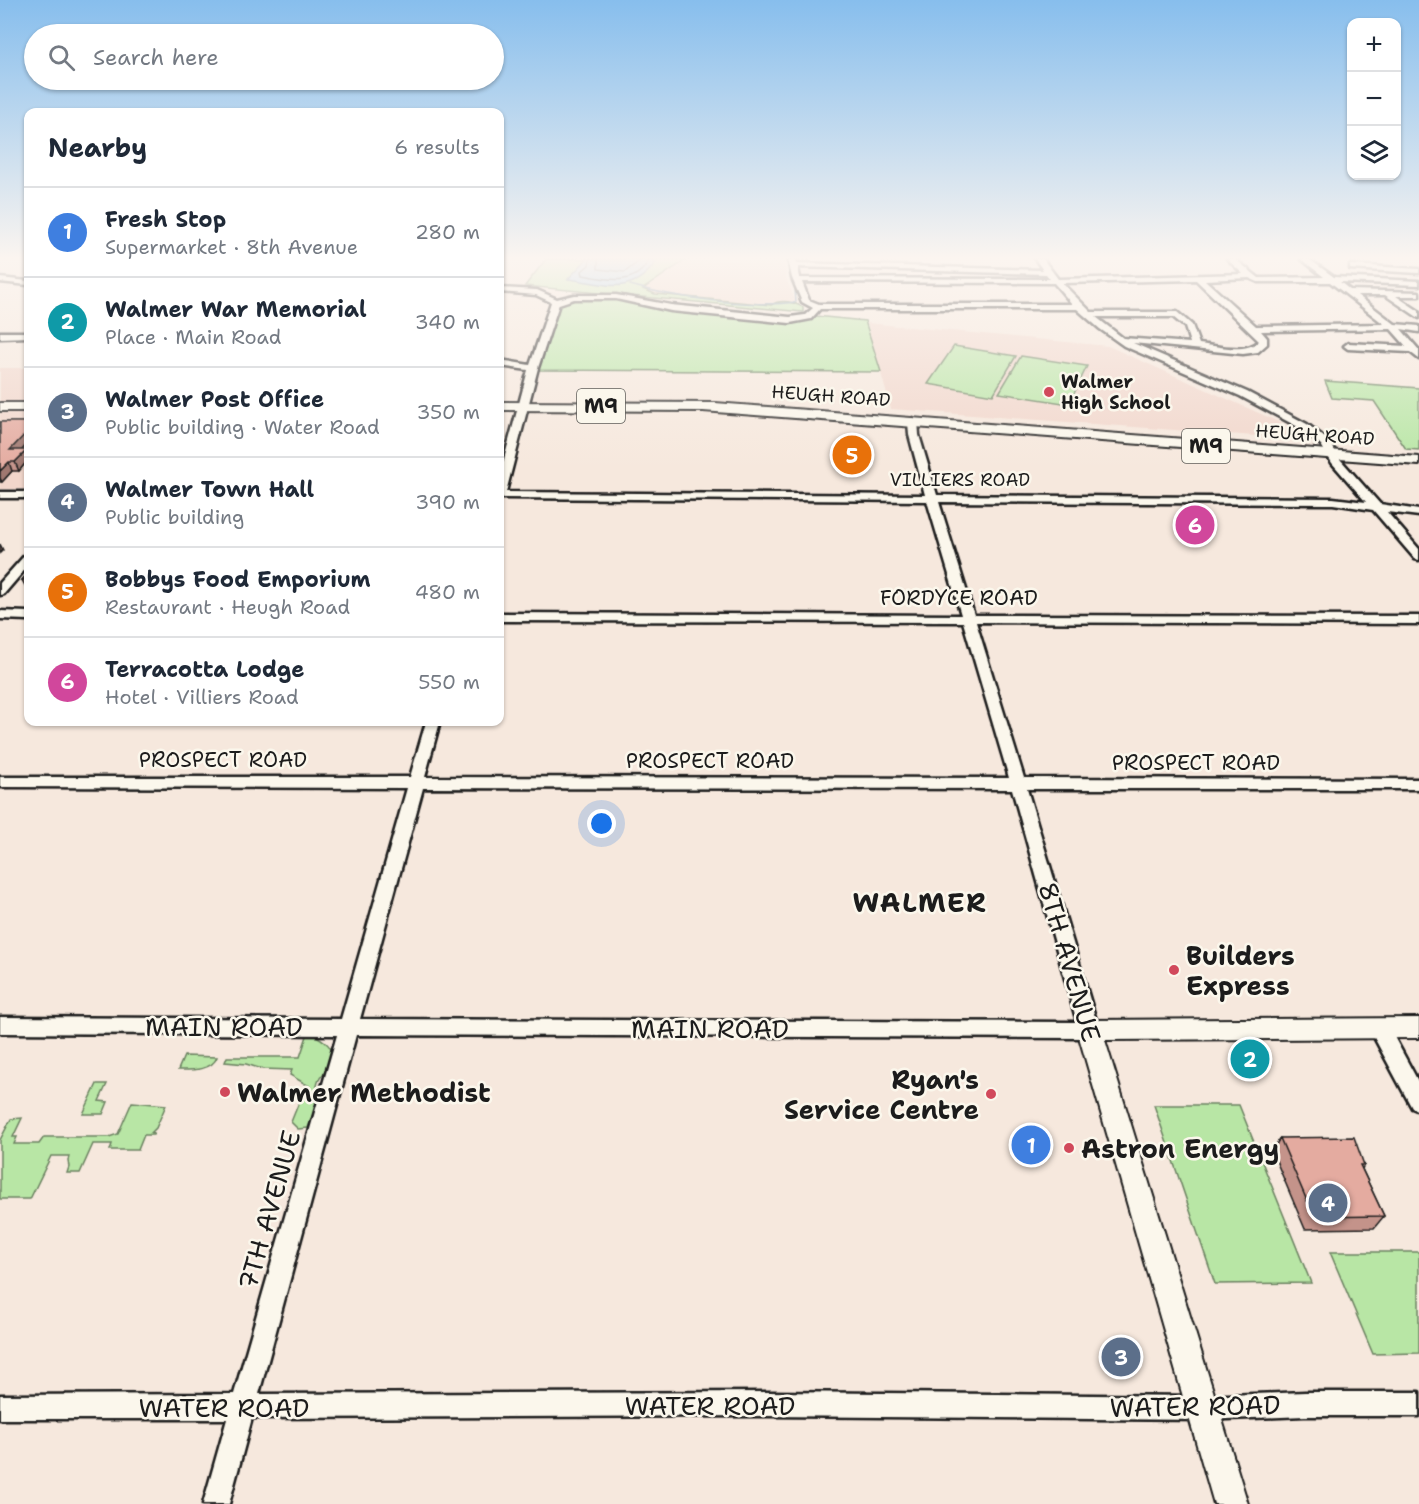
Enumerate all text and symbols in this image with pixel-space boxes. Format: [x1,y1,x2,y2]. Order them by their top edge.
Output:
map controls [1347,18,1401,180]
button: + [1347,18,1401,72]
search box [24,24,504,90]
icon: search [45,41,78,74]
text: Search here [93,43,219,72]
button: − [1347,72,1401,126]
button: layers [1347,126,1401,180]
text: Nearby [48,130,147,165]
text: 6 results [394,134,480,160]
text: Fresh Stop [105,205,226,234]
text: 1 [63,219,72,245]
text: 280 m [415,219,480,245]
text: Supermarket · 8th Avenue [105,234,358,260]
text: Walmer War Memorial [105,295,367,324]
text: 2 [61,309,75,335]
text: 340 m [415,309,480,335]
text: Place · Main Road [105,324,281,350]
place label: Walmer High School [1061,370,1170,415]
street label: HEUGH ROAD [771,380,891,412]
text: Walmer Post Office [105,385,324,414]
marker: Walmer High School [1042,385,1056,399]
road number: M9 [577,389,625,423]
text: 3 [61,399,75,425]
text: 350 m [416,399,480,425]
text: Public building · Water Road [105,414,380,440]
street label: HEUGH ROAD [1255,419,1375,451]
road number: M9 [1182,429,1230,463]
pin: 5 [832,432,872,478]
street label: VILLIERS ROAD [890,468,1030,492]
text: Walmer Town Hall [105,475,314,504]
text: 4 [61,489,75,515]
text: 390 m [415,489,480,515]
pin: 6 [1176,502,1214,548]
text: Public building [105,504,244,530]
text: Bobbys Food Emporium [105,565,371,594]
text: 5 [61,579,74,605]
text: 480 m [415,579,480,605]
street label: FORDYCE ROAD [880,584,1038,612]
text: Restaurant · Heugh Road [105,594,350,620]
text: Terracotta Lodge [105,655,304,684]
text: 6 [61,669,75,695]
text: 550 m [418,669,480,695]
text: Hotel · Villiers Road [105,684,299,710]
street label: PROSPECT ROAD [139,746,307,774]
street label: PROSPECT ROAD [626,747,794,775]
street label: PROSPECT ROAD [1112,749,1280,777]
your location [587,809,616,838]
street label: 8TH AVENUE [1031,878,1109,1046]
district label: WALMER [852,884,988,921]
place label: Builders Express [1186,938,1295,1003]
marker: Builders Express [1167,963,1181,977]
street label: MAIN ROAD [145,1009,303,1044]
street label: MAIN ROAD [631,1011,789,1046]
pin: 2 [1230,1036,1270,1082]
place label: Ryan's Service Centre [784,1062,979,1127]
place label: Walmer Methodist [237,1075,491,1110]
marker: Walmer Methodist [218,1085,232,1099]
marker: Ryan's Service Centre [984,1087,998,1101]
pin: 1 [1012,1122,1050,1168]
street label: 7TH AVENUE [230,1126,308,1294]
place label: Astron Energy [1081,1131,1279,1166]
marker: Astron Energy [1062,1141,1076,1155]
pin: 4 [1308,1180,1348,1226]
pin: 3 [1102,1334,1140,1380]
street label: WATER ROAD [1109,1387,1281,1425]
street label: WATER ROAD [624,1388,796,1423]
street label: WATER ROAD [138,1390,310,1425]

